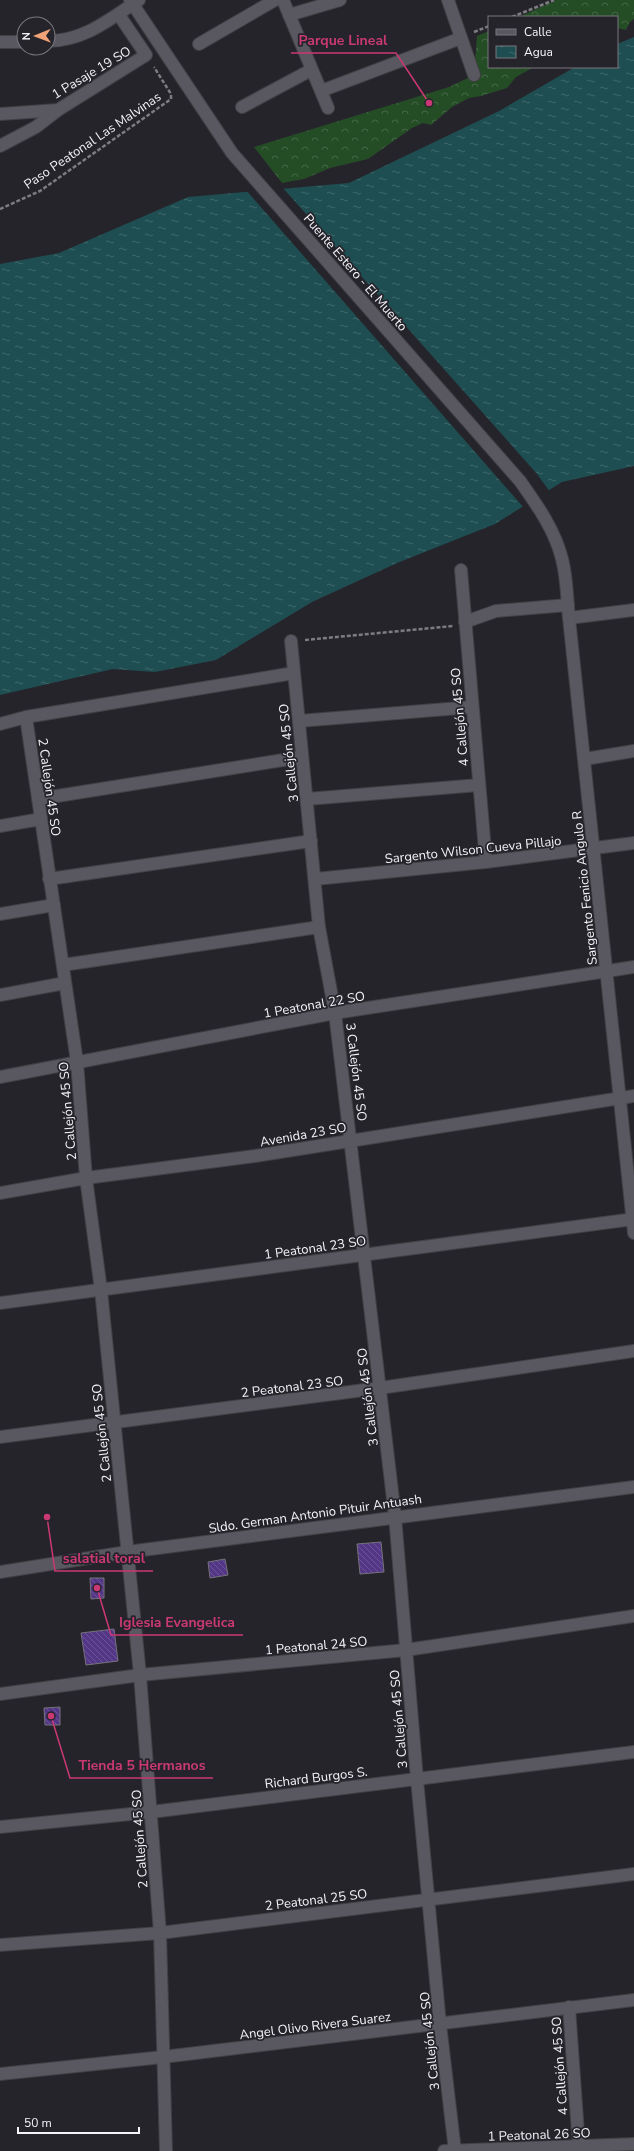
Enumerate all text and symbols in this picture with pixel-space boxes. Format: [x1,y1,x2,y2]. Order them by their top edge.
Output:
north arrow [16,16,56,56]
legend [488,16,618,68]
text: Calle [524,24,552,40]
callout: Parque Lineal [291,27,396,53]
text: Parque Lineal [298,31,388,50]
text: N [19,32,34,40]
street label: 1 Pasaje 19 SO [49,42,134,104]
text: Agua [524,44,553,60]
street label: Paso Peatonal Las Malvinas [20,88,165,194]
street label: Puente Estero - El Muerto [299,210,411,335]
street label: 4 Callejón 45 SO [447,667,473,767]
street label: 3 Callejón 45 SO [275,703,303,803]
street label: 2 Callejón 45 SO [33,737,65,837]
street label: Sargento Fenicio Angulo R [568,810,602,966]
street label: Sargento Wilson Cueva Pillajo [384,832,562,868]
street label: 1 Peatonal 22 SO [262,987,366,1023]
street label: 3 Callejón 45 SO [341,1022,371,1122]
street label: 2 Callejón 45 SO [55,1061,81,1161]
street label: Avenida 23 SO [258,1118,348,1151]
street label: 1 Peatonal 23 SO [263,1232,367,1264]
street label: 3 Callejón 45 SO [353,1347,383,1447]
street label: 2 Peatonal 23 SO [240,1372,344,1402]
street label: 2 Callejón 45 SO [88,1383,116,1483]
street label: Sldo. German Antonio Pituir Antuash [207,1490,423,1538]
callout: salatial toral [55,1545,153,1571]
text: salatial toral [63,1549,146,1568]
callout: Iglesia Evangelica [111,1609,243,1635]
text: Iglesia Evangelica [119,1613,235,1632]
street label: 1 Peatonal 24 SO [264,1633,368,1659]
street label: 3 Callejón 45 SO [386,1669,412,1769]
callout: Tienda 5 Hermanos [70,1752,213,1778]
text: Tienda 5 Hermanos [79,1756,206,1775]
street label: Richard Burgos S. [264,1763,369,1793]
street label: 2 Callejón 45 SO [128,1789,152,1889]
street label: 2 Peatonal 25 SO [264,1885,368,1915]
street label: 3 Callejón 45 SO [416,1991,444,2091]
street label: Angel Olivo Rivera Suarez [238,2008,392,2044]
street label: 4 Callejón 45 SO [548,2016,572,2116]
scale bar [18,2109,139,2135]
text: 50 m [24,2115,52,2131]
street label: 1 Peatonal 26 SO [487,2124,591,2146]

